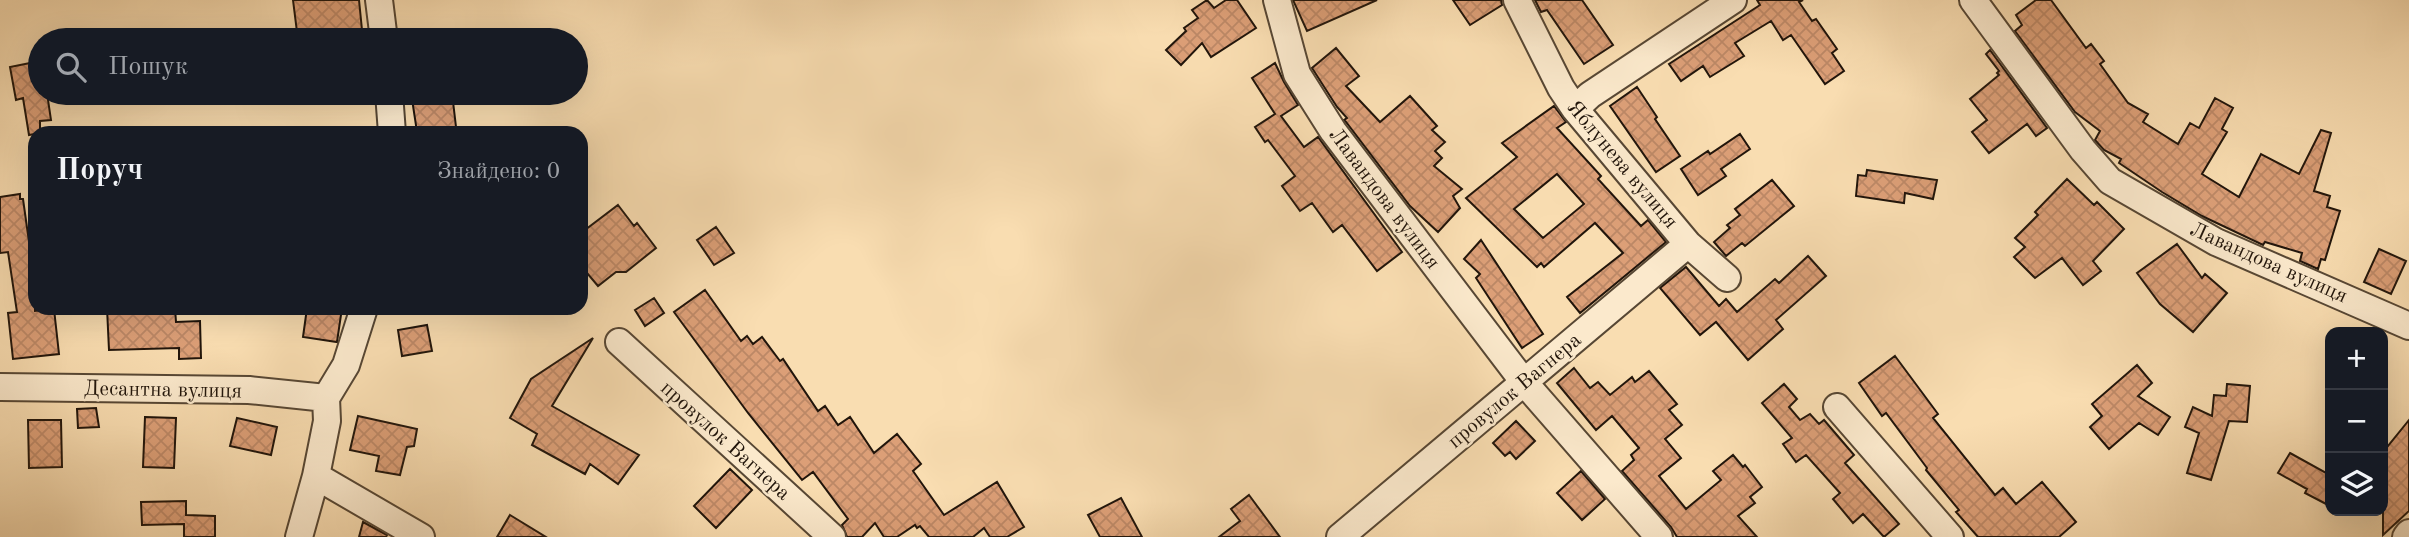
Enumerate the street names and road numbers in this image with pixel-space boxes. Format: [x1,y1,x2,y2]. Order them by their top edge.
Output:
street label: Яблунева вулиця [1562,97,1681,233]
street label: Лавандова вулиця [1324,125,1443,273]
street label: Лавандова вулиця [2186,219,2350,308]
street label: провулок Вагнера [1444,330,1586,453]
street label: провулок Вагнера [656,378,794,505]
street label: Десантна вулиця [84,379,242,402]

